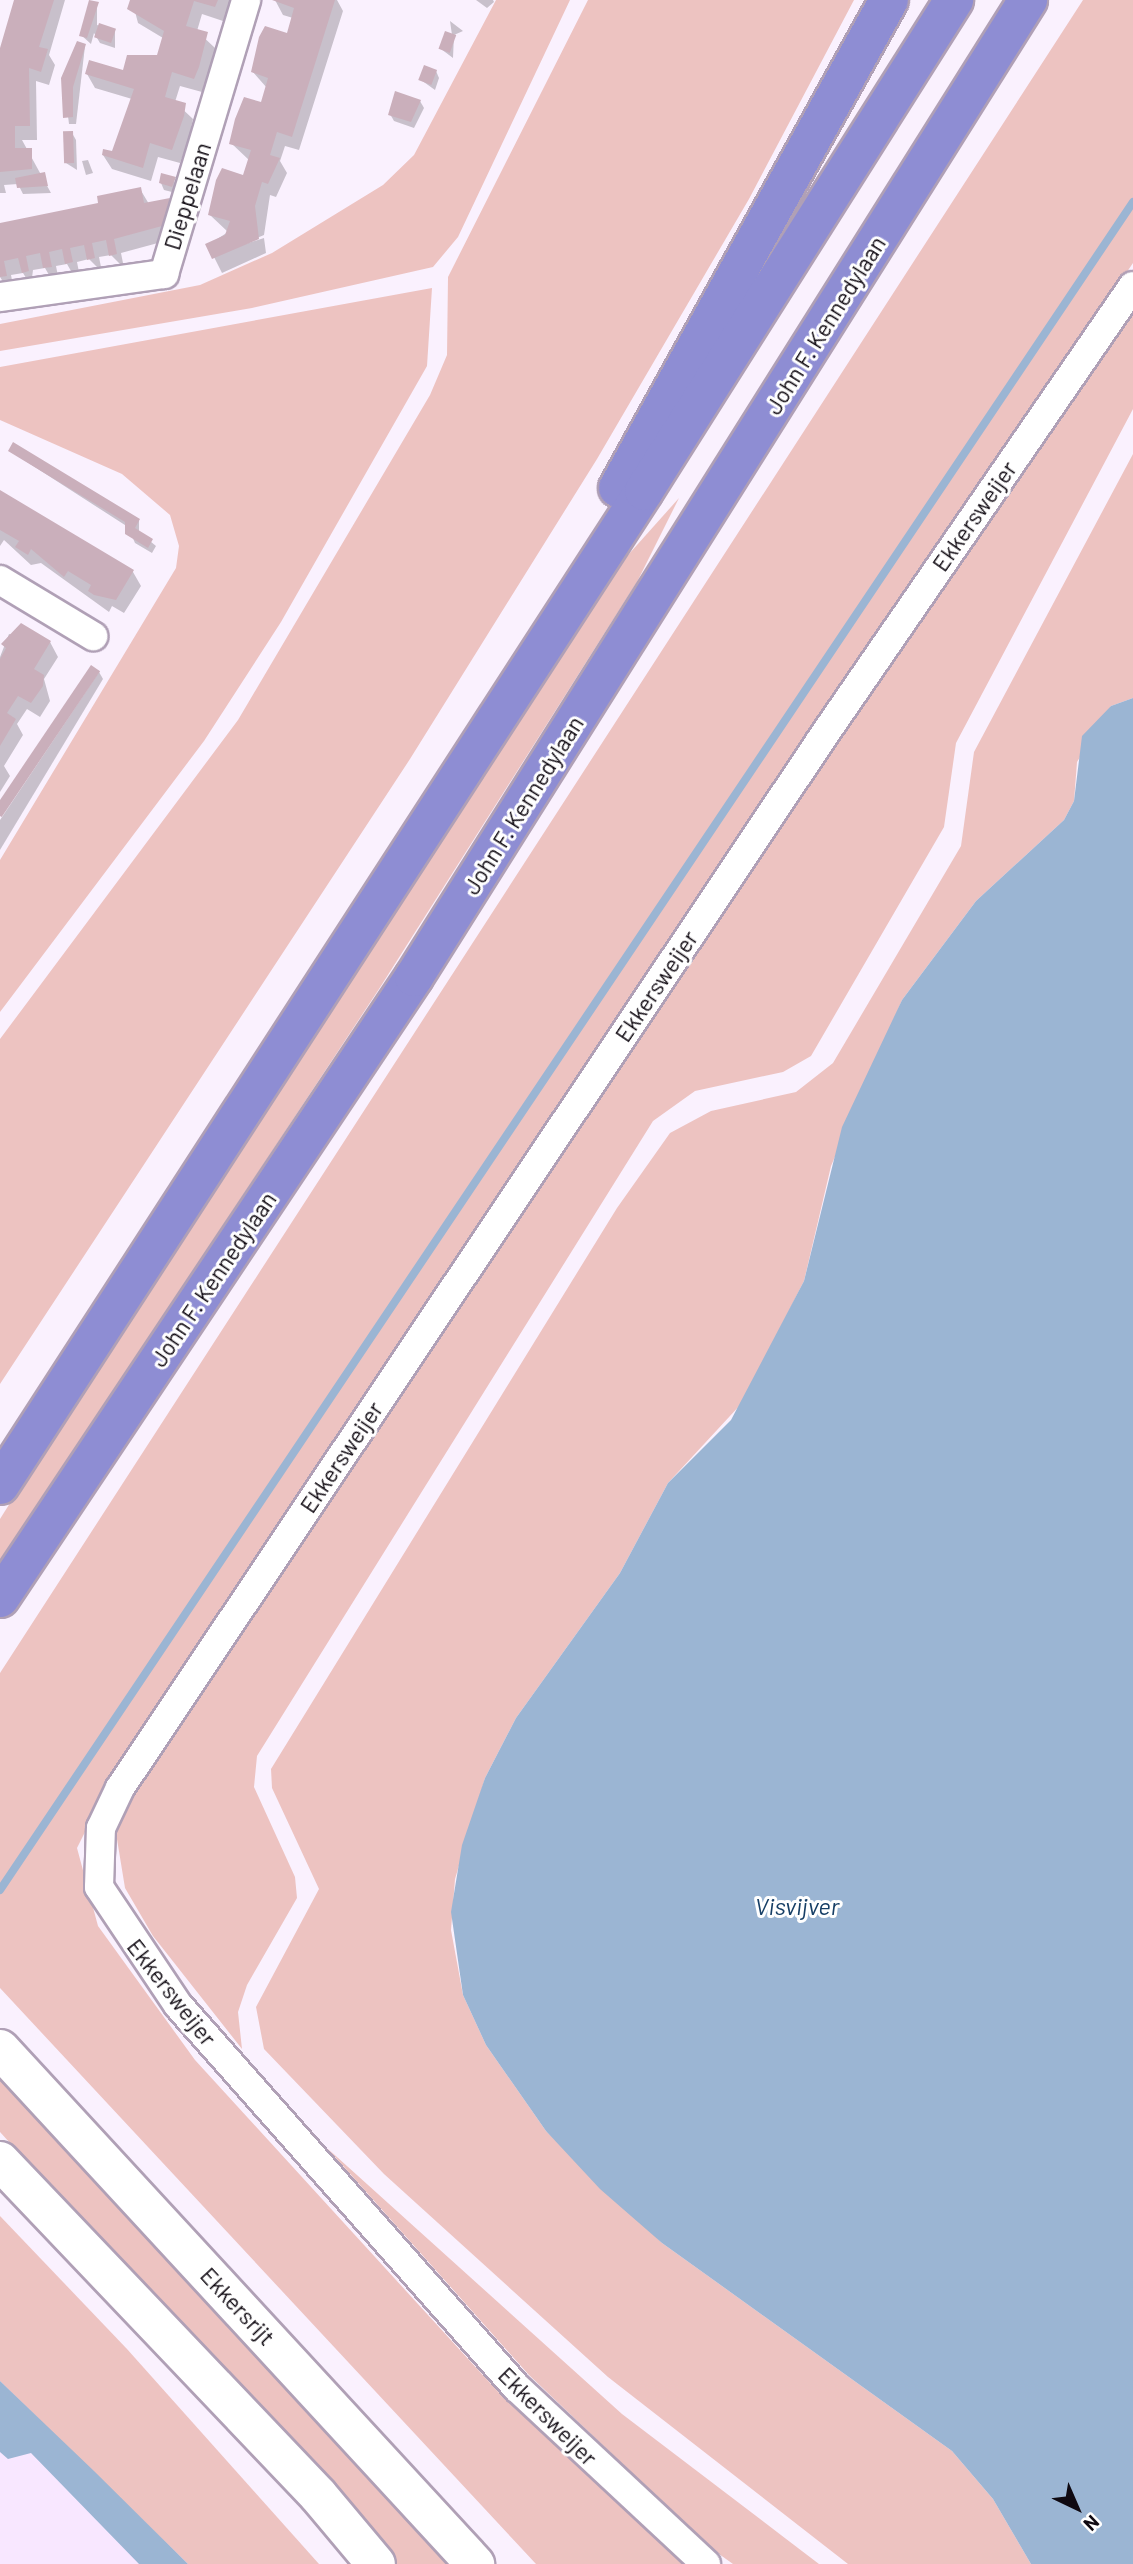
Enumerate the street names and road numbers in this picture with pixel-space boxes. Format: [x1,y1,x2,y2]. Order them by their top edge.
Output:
street label: Dieppelaan [158,139,216,253]
street label: John F. Kennedylaan [759,231,891,419]
street label: Ekkersweijer [926,456,1022,576]
street label: John F. Kennedylaan [457,711,589,899]
street label: Ekkersweijer [609,925,703,1047]
street label: John F. Kennedylaan [144,1186,282,1372]
street label: Ekkersweijer [294,1396,388,1518]
street label: Ekkersweijer [122,1933,222,2051]
street label: Ekkersrijt [195,2261,281,2351]
street label: Ekkersweijer [493,2361,603,2471]

